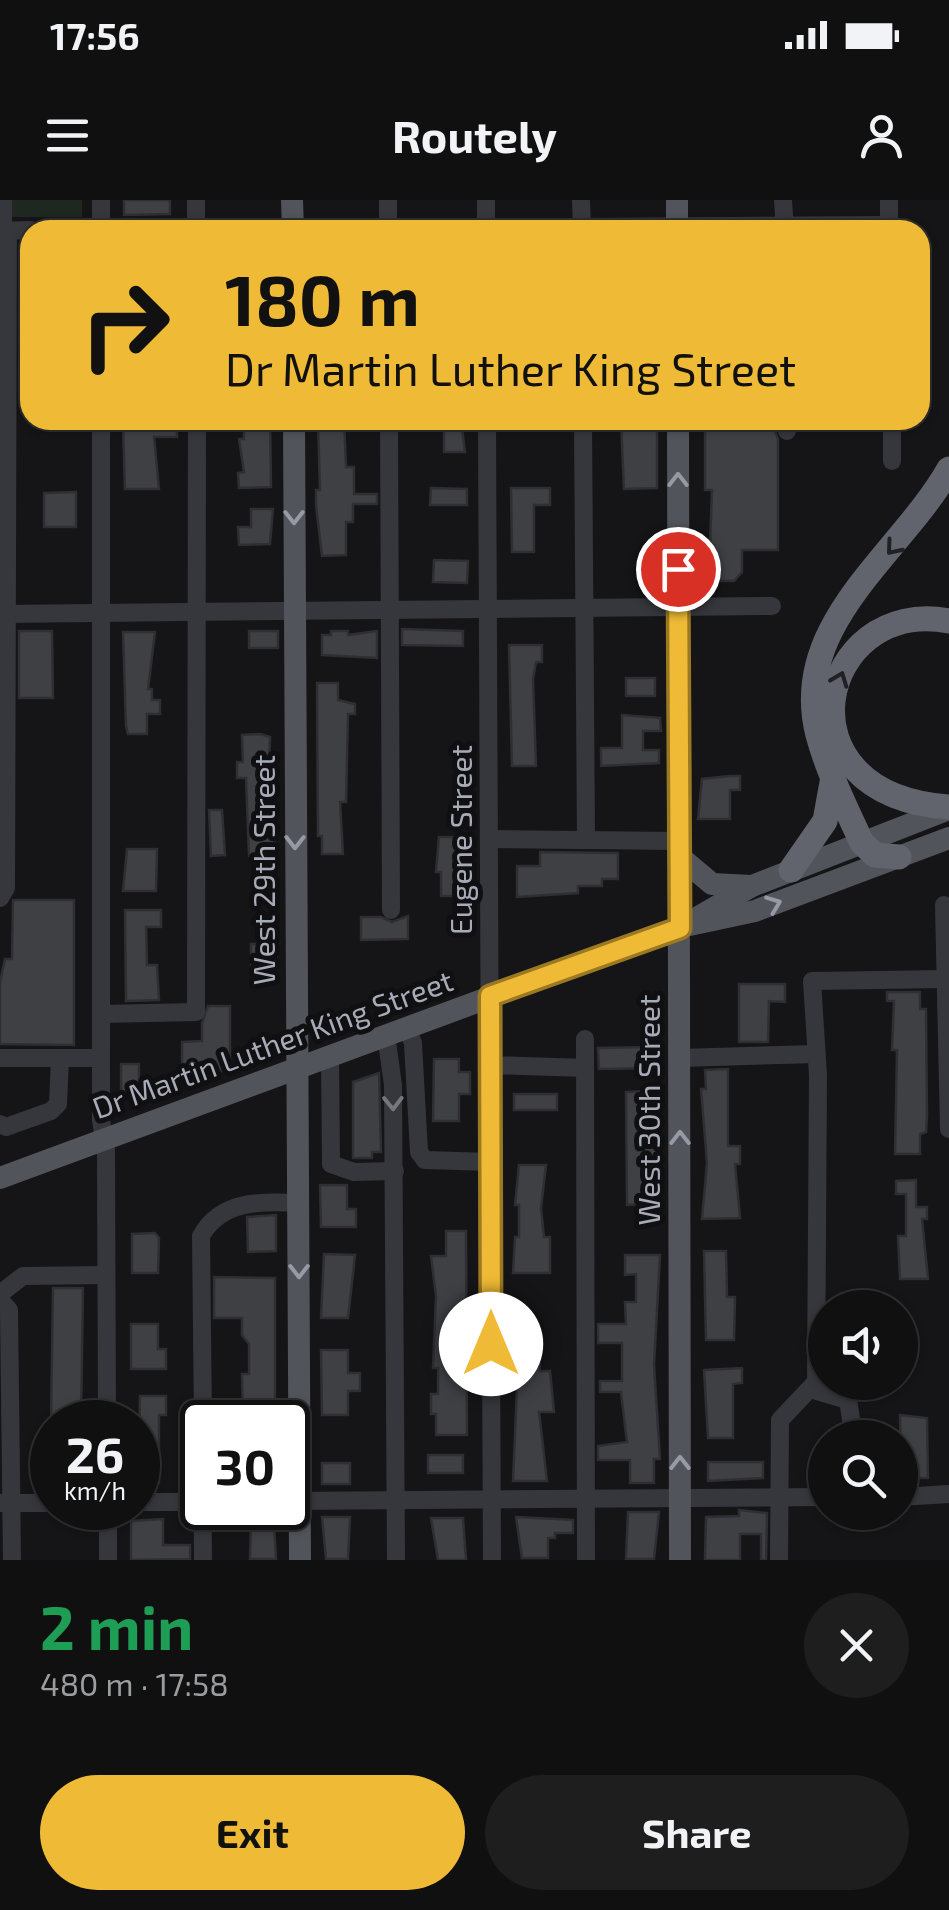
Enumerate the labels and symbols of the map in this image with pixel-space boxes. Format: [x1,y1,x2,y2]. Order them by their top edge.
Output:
one-way arrow [667,471,689,486]
one-way arrow [283,510,305,526]
pin [636,527,721,612]
one-way arrow [887,537,905,555]
one-way arrow [829,671,849,689]
street label: Eugene Street [442,745,478,935]
street label: West 29th Street [245,755,281,985]
one-way arrow [284,836,306,851]
one-way arrow [765,895,782,916]
street label: Dr Martin Luther King Street [87,961,457,1125]
street label: West 30th Street [630,994,666,1226]
one-way arrow [383,1096,404,1112]
one-way arrow [669,1129,691,1144]
one-way arrow [288,1264,310,1280]
position arrow [439,1292,543,1396]
speed limit sign: 30 [180,1400,310,1530]
one-way arrow [669,1454,691,1470]

